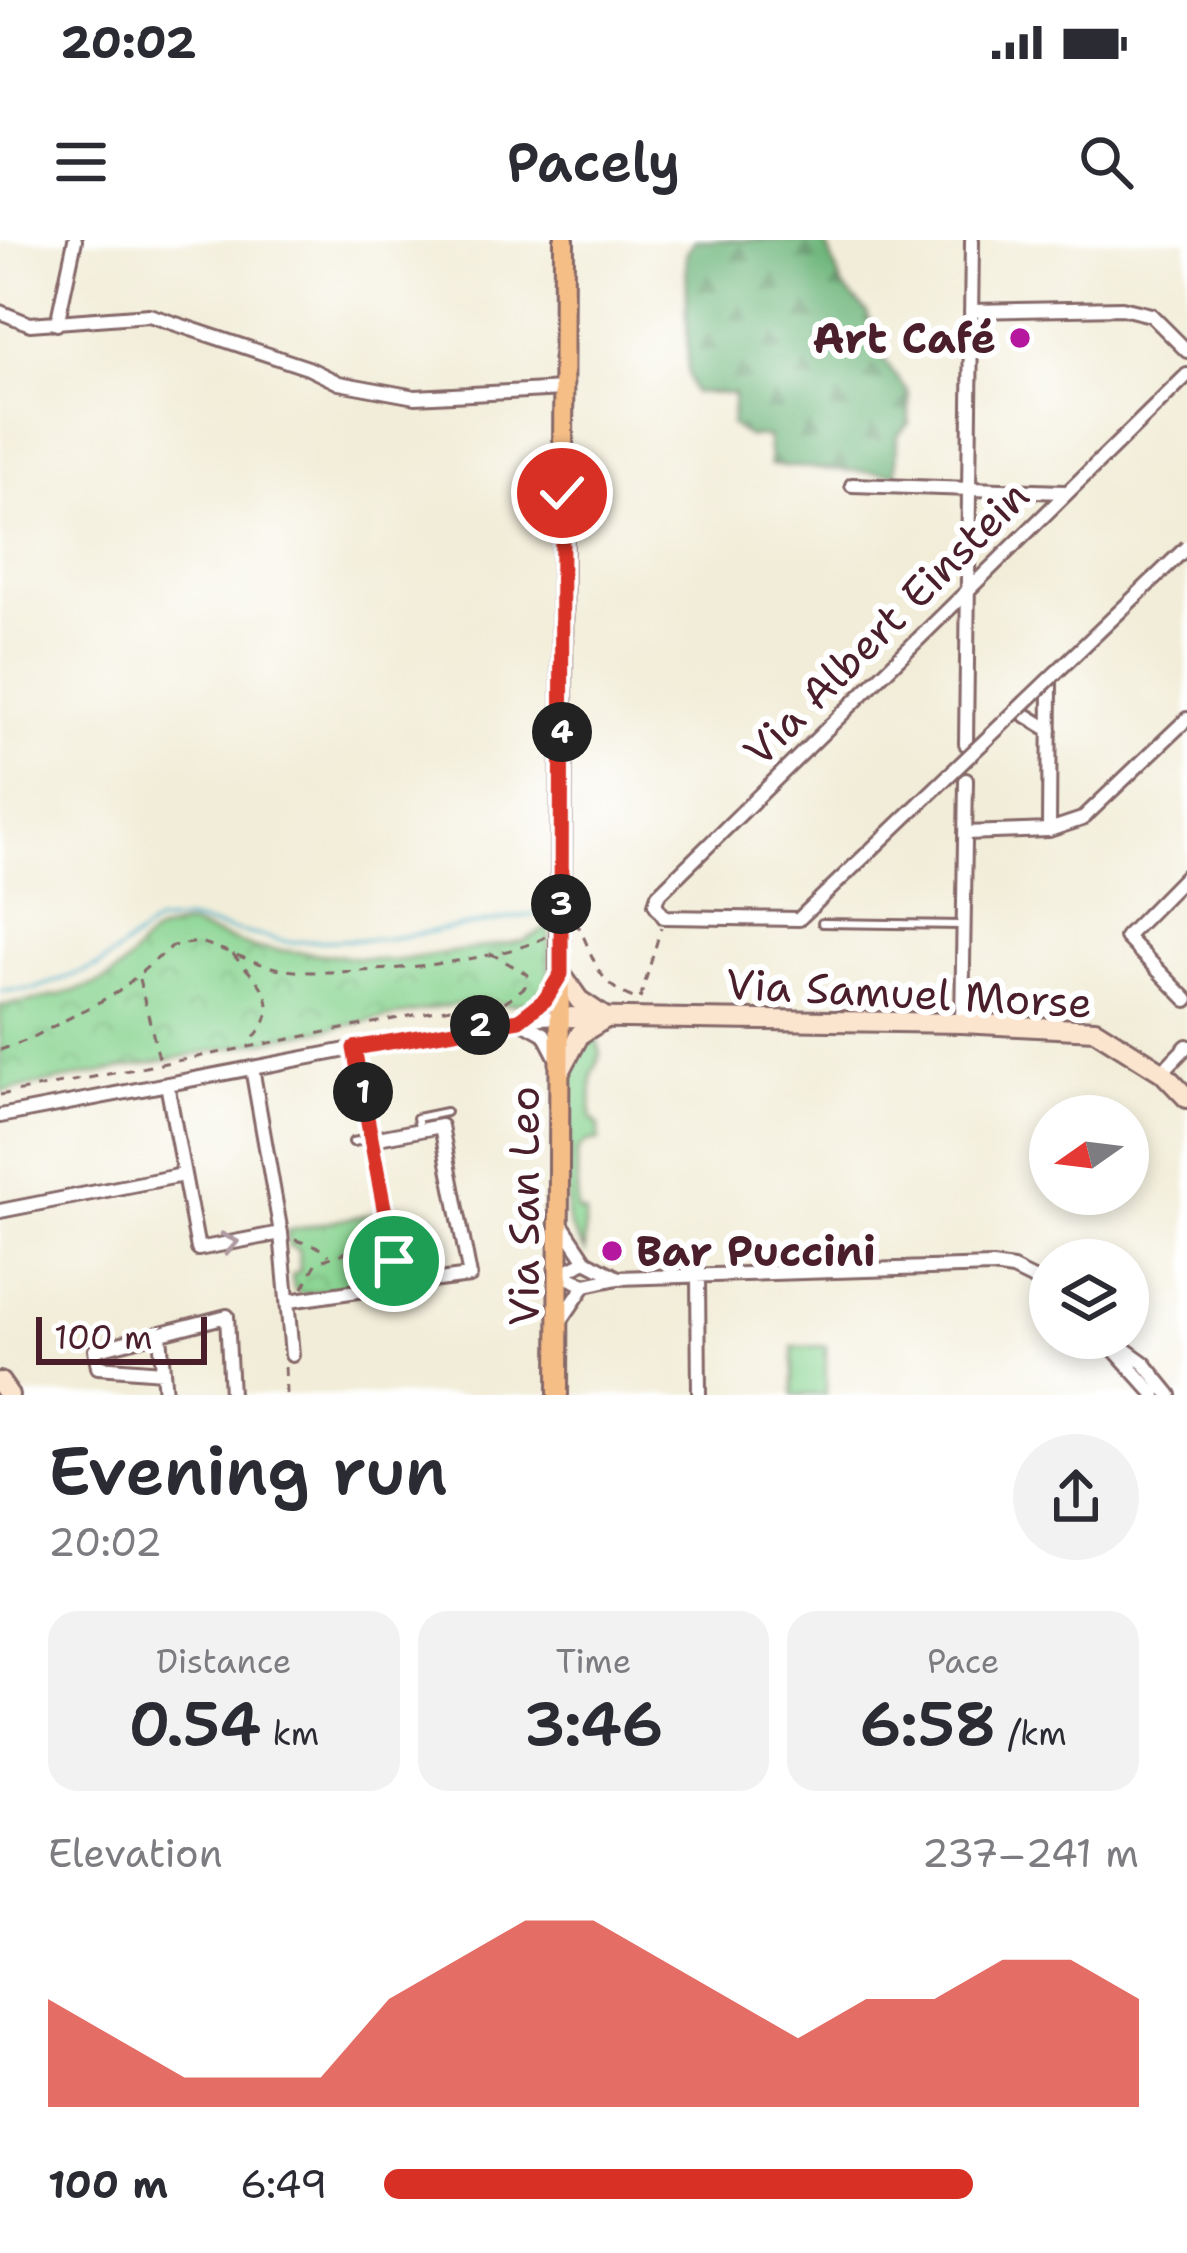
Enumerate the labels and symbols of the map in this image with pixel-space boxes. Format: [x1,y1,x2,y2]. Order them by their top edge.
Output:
place label: Art Café [813,310,996,366]
marker: Art Café [1007,325,1033,351]
pin [511,442,613,544]
street label: Via Albert Einstein [731,468,1041,778]
pin: 4 [532,702,592,762]
pin: 3 [531,874,591,934]
street label: Via Samuel Morse [725,955,1093,1031]
pin: 2 [450,995,510,1055]
pin: 1 [333,1062,393,1122]
street label: Via San Leo [496,1086,552,1326]
north arrow [1029,1095,1149,1215]
pin [343,1210,445,1312]
place label: Bar Puccini [636,1223,876,1279]
one-way arrow [219,1231,239,1257]
marker: Bar Puccini [599,1238,625,1264]
scale bar [36,1311,207,1364]

